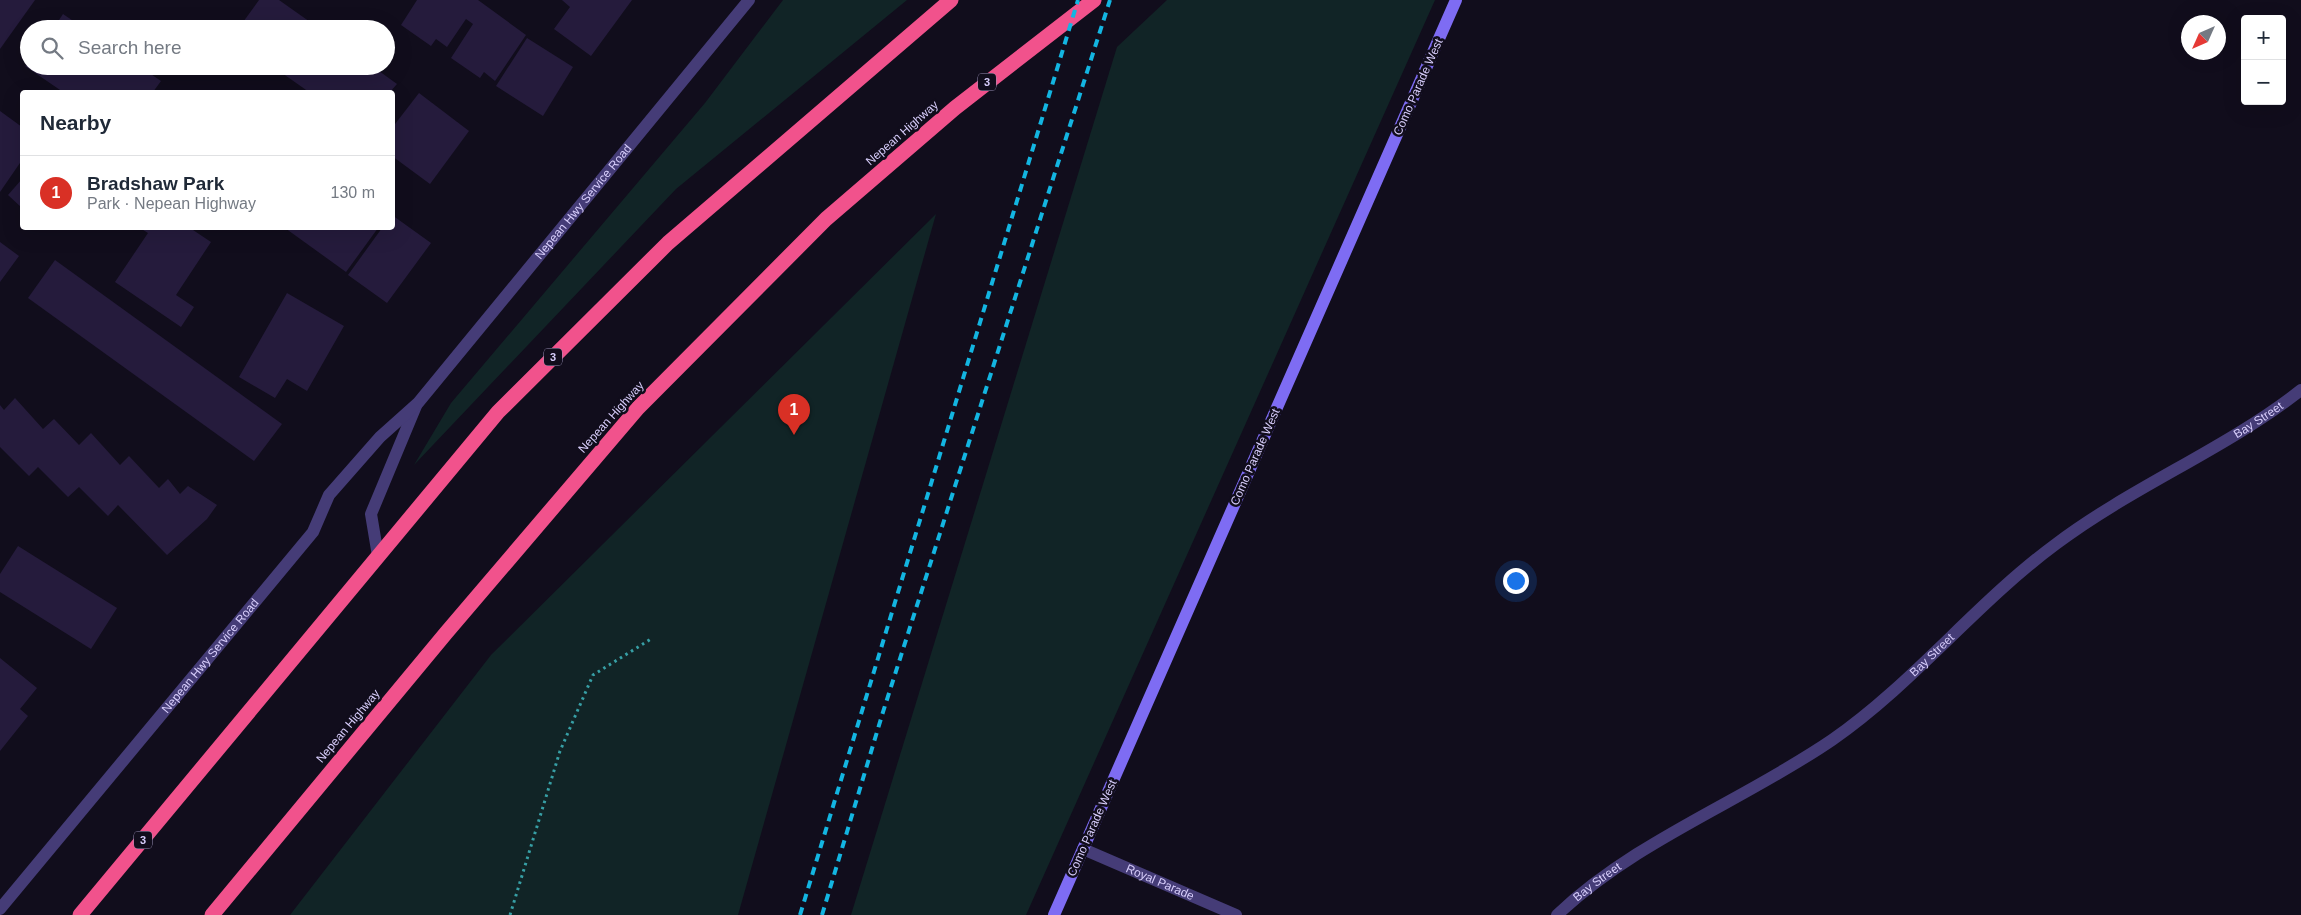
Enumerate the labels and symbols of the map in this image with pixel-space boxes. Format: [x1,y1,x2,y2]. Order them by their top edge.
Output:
north arrow [2181,15,2226,60]
street label: Como Parade West [1390,36,1446,138]
road number: 3 [978,74,996,90]
street label: Nepean Highway [863,98,941,168]
street label: Nepean Hwy Service Road [532,142,635,262]
road number: 3 [544,348,562,366]
street label: Nepean Highway [575,378,647,456]
pin: 1 [778,394,810,435]
street label: Bay Street [2231,398,2286,441]
street label: Como Parade West [1227,406,1283,508]
your location [1503,568,1529,594]
street label: Nepean Hwy Service Road [159,596,262,716]
street label: Bay Street [1907,630,1958,679]
street label: Nepean Highway [313,686,383,766]
street label: Como Parade West [1064,777,1120,879]
road number: 3 [134,832,152,848]
street label: Bay Street [1570,859,1624,904]
street label: Royal Parade [1124,861,1197,903]

